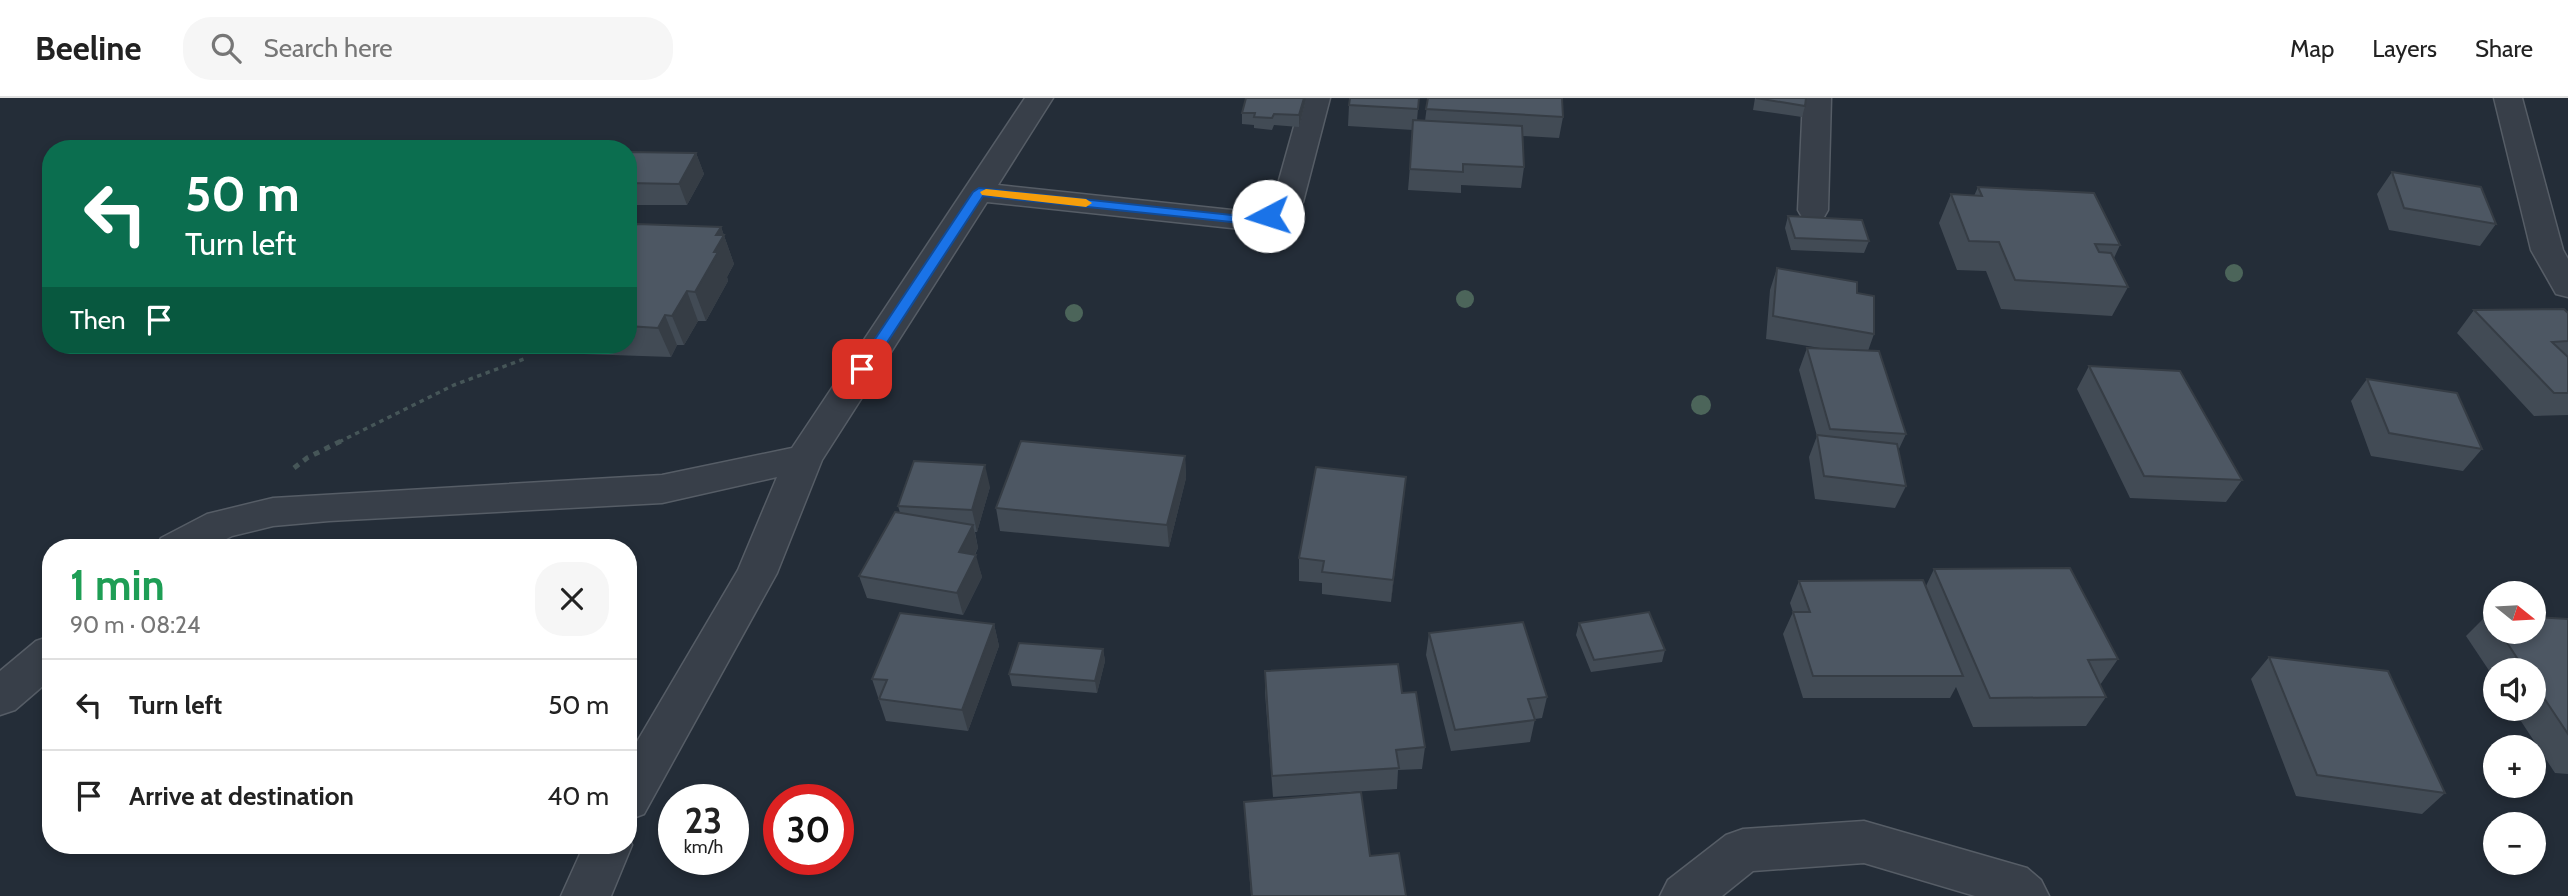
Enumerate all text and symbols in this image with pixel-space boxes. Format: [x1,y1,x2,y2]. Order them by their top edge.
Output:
search box [183,17,673,80]
text: Beeline [35,28,141,68]
icon: search [207,29,245,67]
text: Search here [263,32,393,64]
text: Map [2290,34,2334,63]
text: Layers [2372,34,2437,63]
text: Share [2475,34,2533,63]
text: 50 m [185,164,300,223]
icon: left [70,168,161,259]
position arrow [1231,179,1305,253]
text: Turn left [185,224,296,263]
icon: arrive [140,301,178,339]
text: Then [70,304,126,336]
pin [832,339,892,399]
icon: arrive [843,350,881,388]
text: 1 min [70,559,165,611]
button: close [535,562,609,636]
north arrow [2483,581,2546,644]
map controls [2483,581,2546,875]
text: 90 m · 08:24 [70,611,200,639]
button: sound [2483,658,2546,721]
icon: left [70,686,108,724]
text: Turn left [129,689,222,721]
text: 50 m [548,689,609,721]
button: + [2483,735,2546,798]
icon: arrive [70,777,108,815]
text: Arrive at destination [129,780,354,812]
text: 40 m [547,780,609,812]
speed limit sign: 30 [763,784,854,875]
text: 23 [685,799,722,842]
button: − [2483,812,2546,875]
text: km/h [684,836,723,858]

